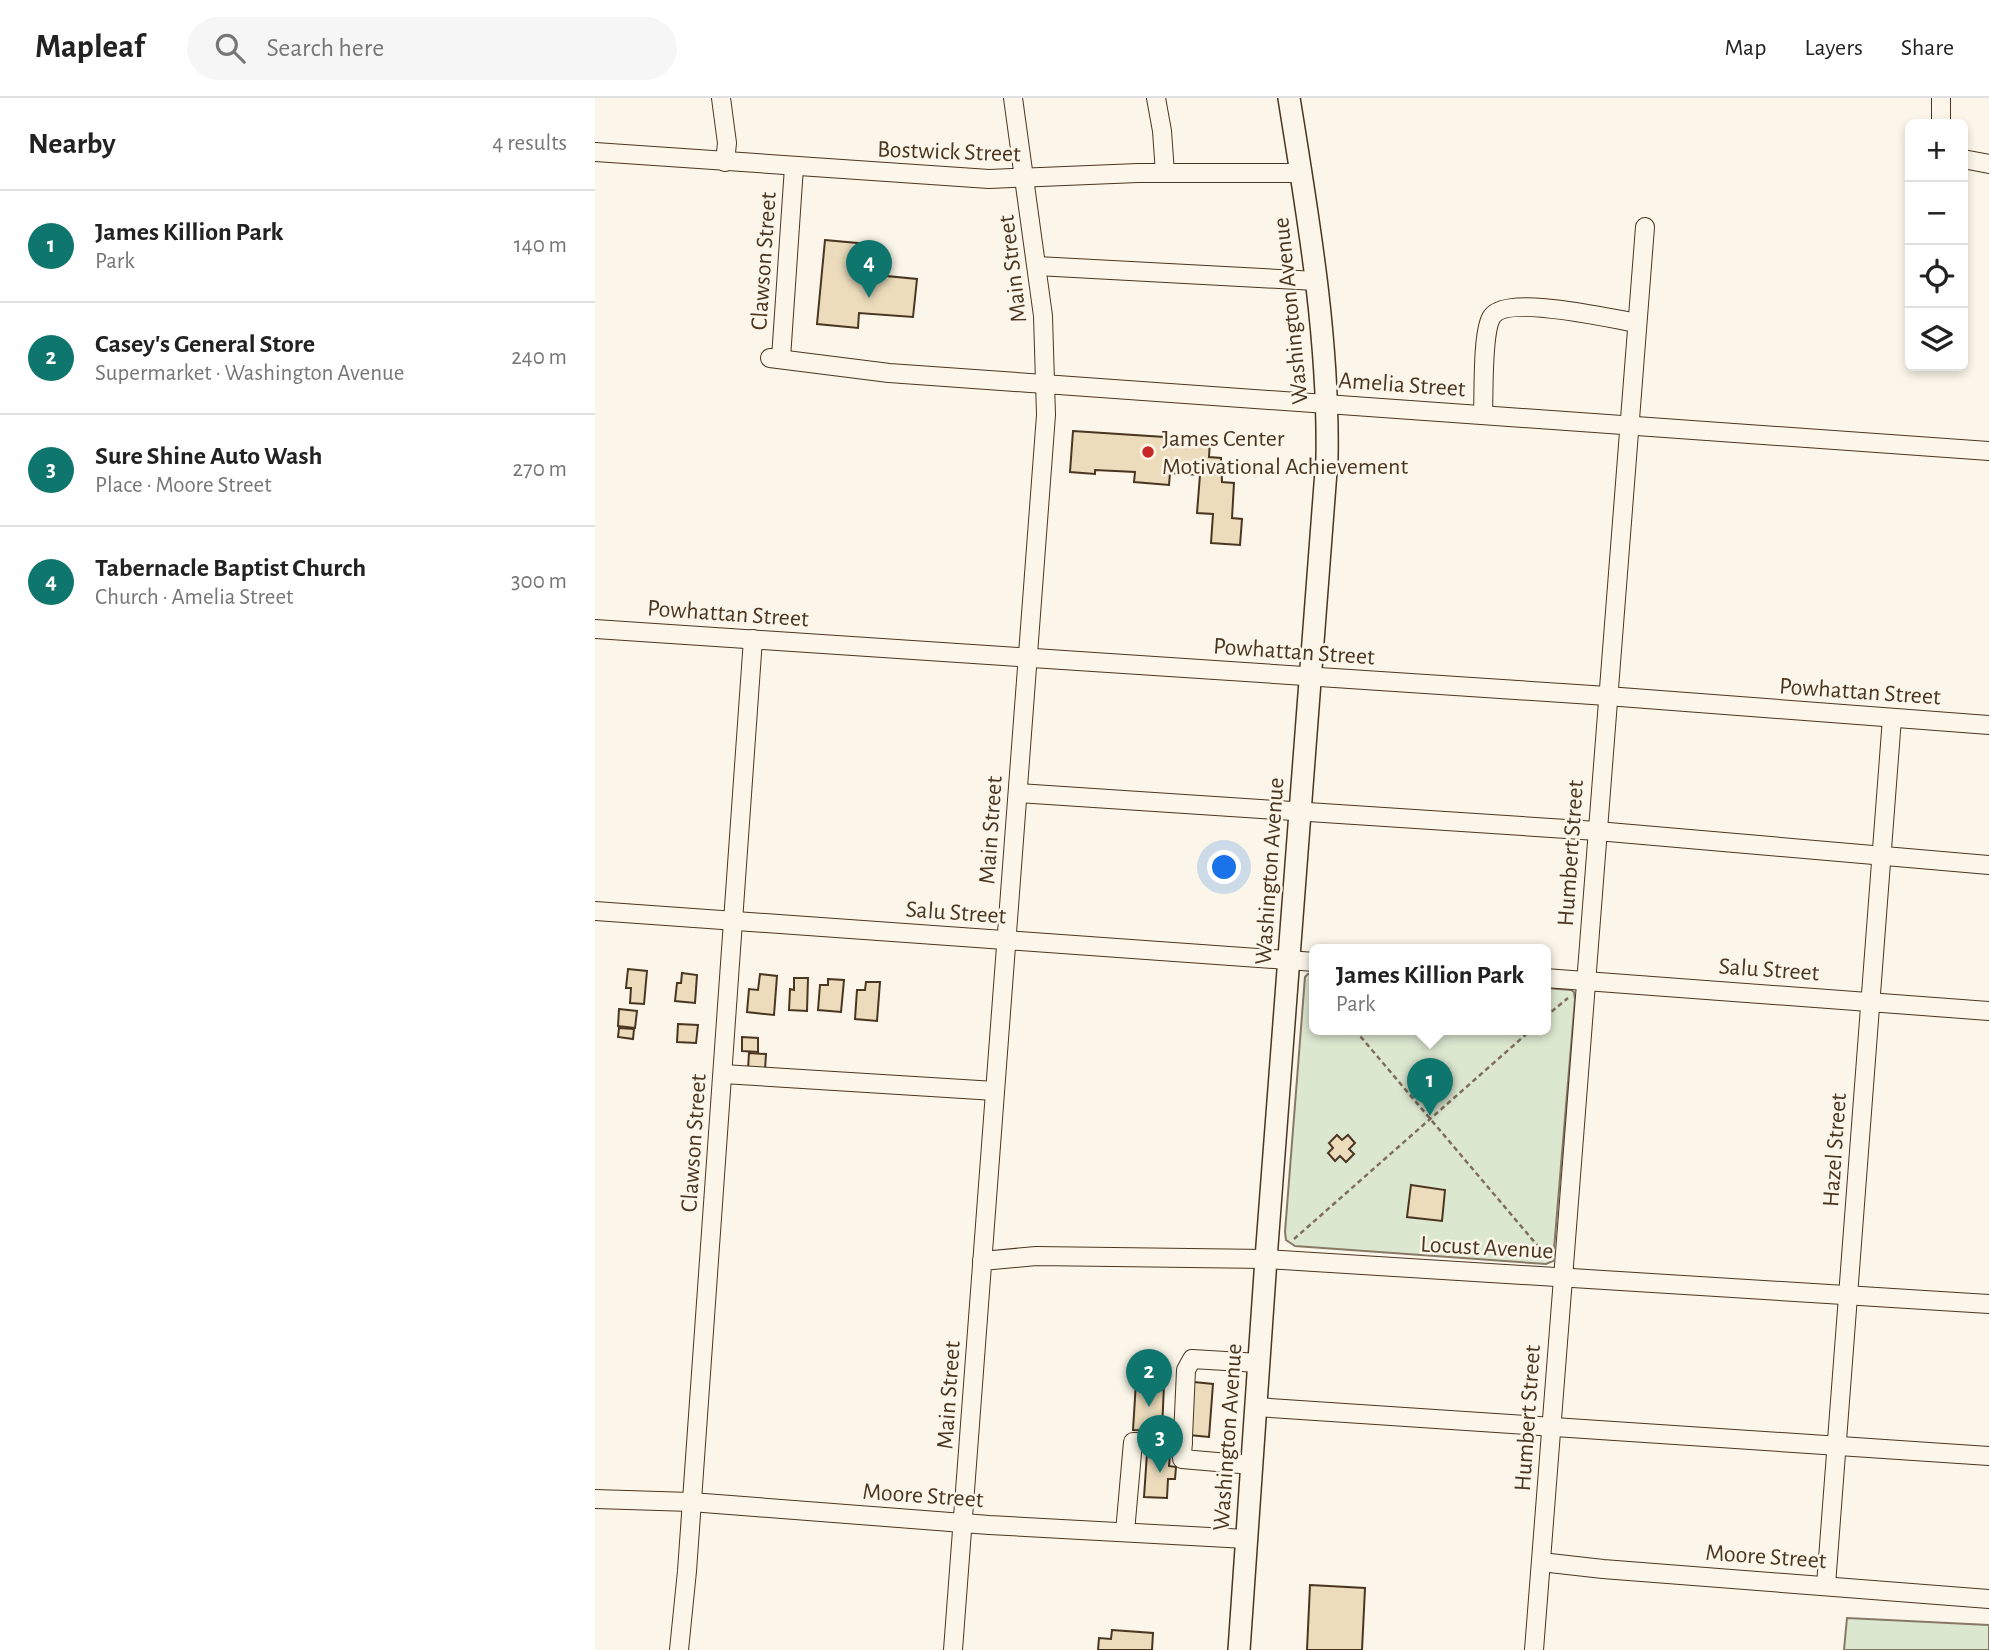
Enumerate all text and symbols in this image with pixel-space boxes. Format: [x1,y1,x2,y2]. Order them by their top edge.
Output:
search box [187,17,677,80]
icon: search [211,29,249,67]
text: Mapleaf [35,31,145,64]
text: Search here [267,35,384,61]
text: Map [1724,36,1766,60]
text: Layers [1804,36,1863,60]
text: Share [1901,36,1954,60]
map controls [1905,119,1968,371]
button: + [1905,119,1968,182]
text: Nearby [28,129,116,159]
text: 4 results [492,132,567,155]
street label: Bostwick Street [877,138,1021,167]
button: − [1905,182,1968,245]
street label: Clawson Street [747,191,781,331]
street label: Main Street [994,213,1032,324]
street label: Washington Avenue [1269,216,1313,405]
text: James Killion Park [95,219,283,245]
text: 1 [47,234,55,257]
text: 140 m [514,234,567,257]
pin: 4 [846,240,892,298]
button: locate [1905,245,1968,308]
text: Park [95,250,135,273]
button: layers [1905,308,1968,371]
text: Casey's General Store [95,331,315,357]
text: 2 [46,346,56,369]
text: 240 m [511,346,567,369]
text: Supermarket · Washington Avenue [95,362,404,385]
street label: Amelia Street [1338,369,1467,401]
place label: James Center Motivational Achievement [1162,427,1408,479]
text: Sure Shine Auto Wash [95,443,322,469]
marker: James Center Motivational Achievement [1140,444,1156,460]
text: 3 [46,458,56,481]
text: 270 m [513,458,567,481]
text: Place · Moore Street [95,474,272,497]
text: Tabernacle Baptist Church [95,555,366,581]
text: 4 [45,570,57,593]
text: 300 m [511,570,567,593]
text: Church · Amelia Street [95,586,293,609]
street label: Powhattan Street [646,596,810,632]
street label: Powhattan Street [1212,634,1376,670]
street label: Powhattan Street [1778,674,1942,710]
street label: Main Street [975,775,1007,885]
street label: Washington Avenue [1251,777,1289,965]
street label: Humbert Street [1554,779,1588,927]
your location [1207,850,1241,884]
street label: Salu Street [905,898,1007,928]
popup [1309,944,1551,1035]
street label: Salu Street [1718,955,1820,985]
text: James Killion Park [1336,962,1524,988]
text: Park [1336,993,1375,1016]
pin: 1 [1407,1058,1453,1116]
street label: Clawson Street [677,1073,711,1213]
street label: Hazel Street [1819,1092,1851,1208]
street label: Locust Avenue [1420,1233,1554,1263]
street label: Main Street [933,1340,965,1450]
street label: Washington Avenue [1209,1343,1247,1531]
street label: Humbert Street [1511,1344,1545,1492]
pin: 2 [1126,1349,1172,1407]
pin: 3 [1137,1415,1183,1473]
street label: Moore Street [862,1480,984,1512]
street label: Moore Street [1705,1541,1827,1573]

